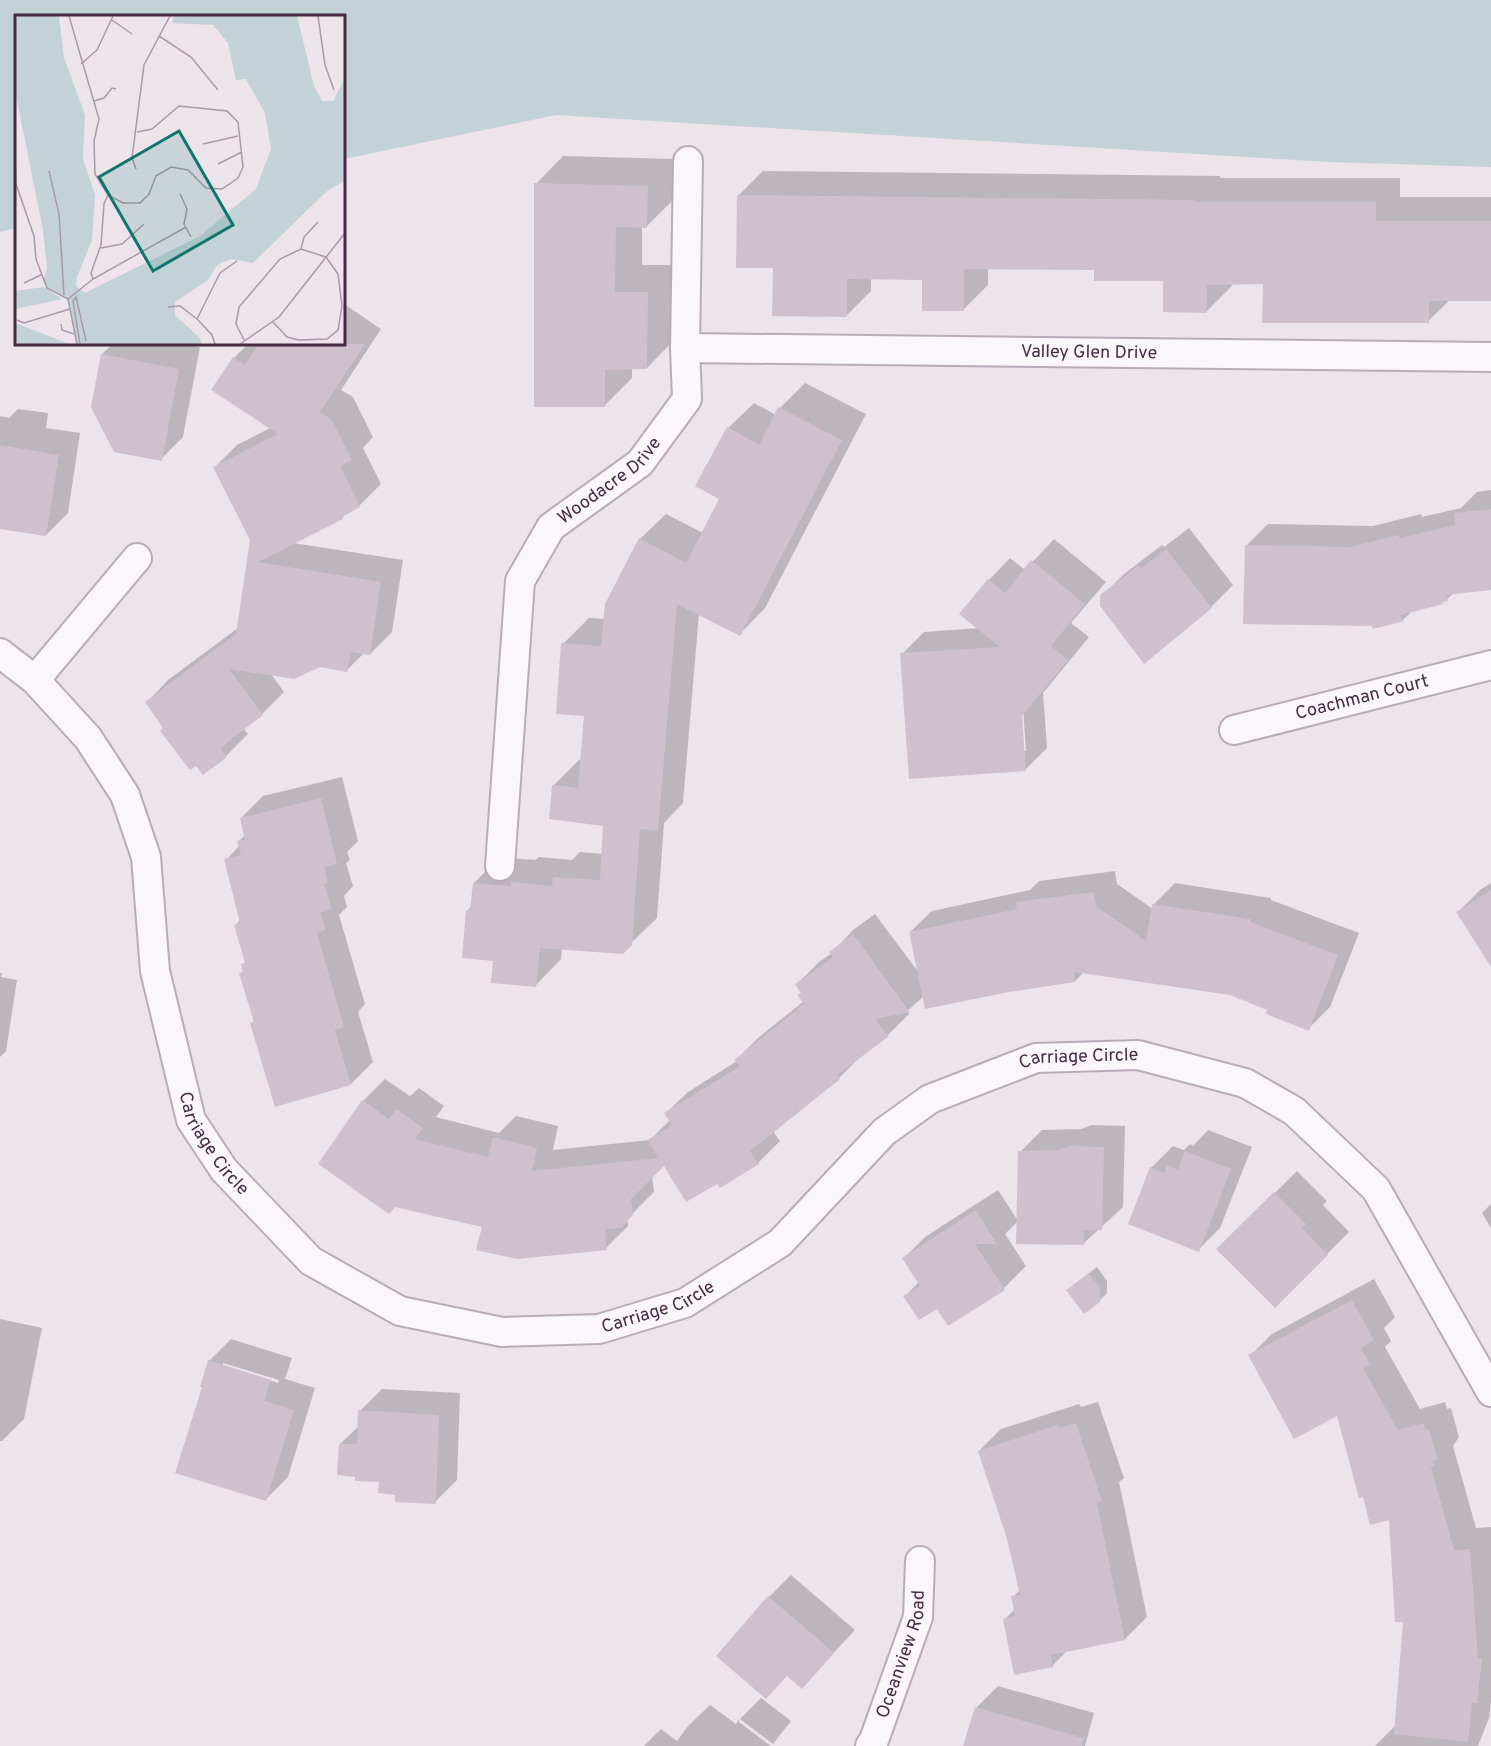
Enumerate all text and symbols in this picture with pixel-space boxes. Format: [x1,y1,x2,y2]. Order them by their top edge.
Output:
inset map [15,15,345,345]
street label: Valley Glen Drive [1021,340,1157,365]
street label: Woodacre Drive [553,433,667,530]
street label: Coachman Court [1293,670,1431,726]
street label: Carriage Circle [1016,1043,1139,1075]
street label: Carriage Circle [173,1089,254,1200]
street label: Carriage Circle [599,1276,719,1339]
street label: Oceanview Road [871,1590,930,1721]

